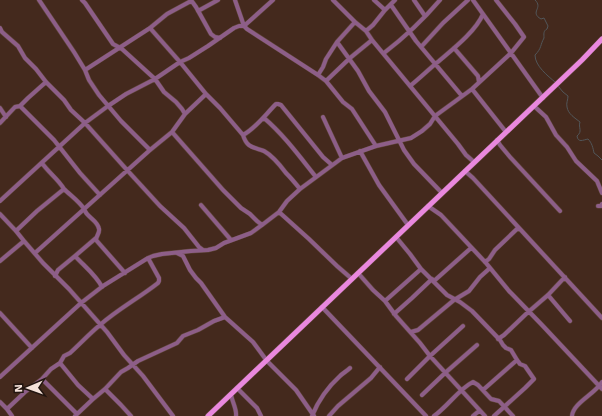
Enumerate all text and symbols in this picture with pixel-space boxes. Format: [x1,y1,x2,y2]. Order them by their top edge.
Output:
north arrow [8,368,48,408]
text: N [12,384,25,393]

